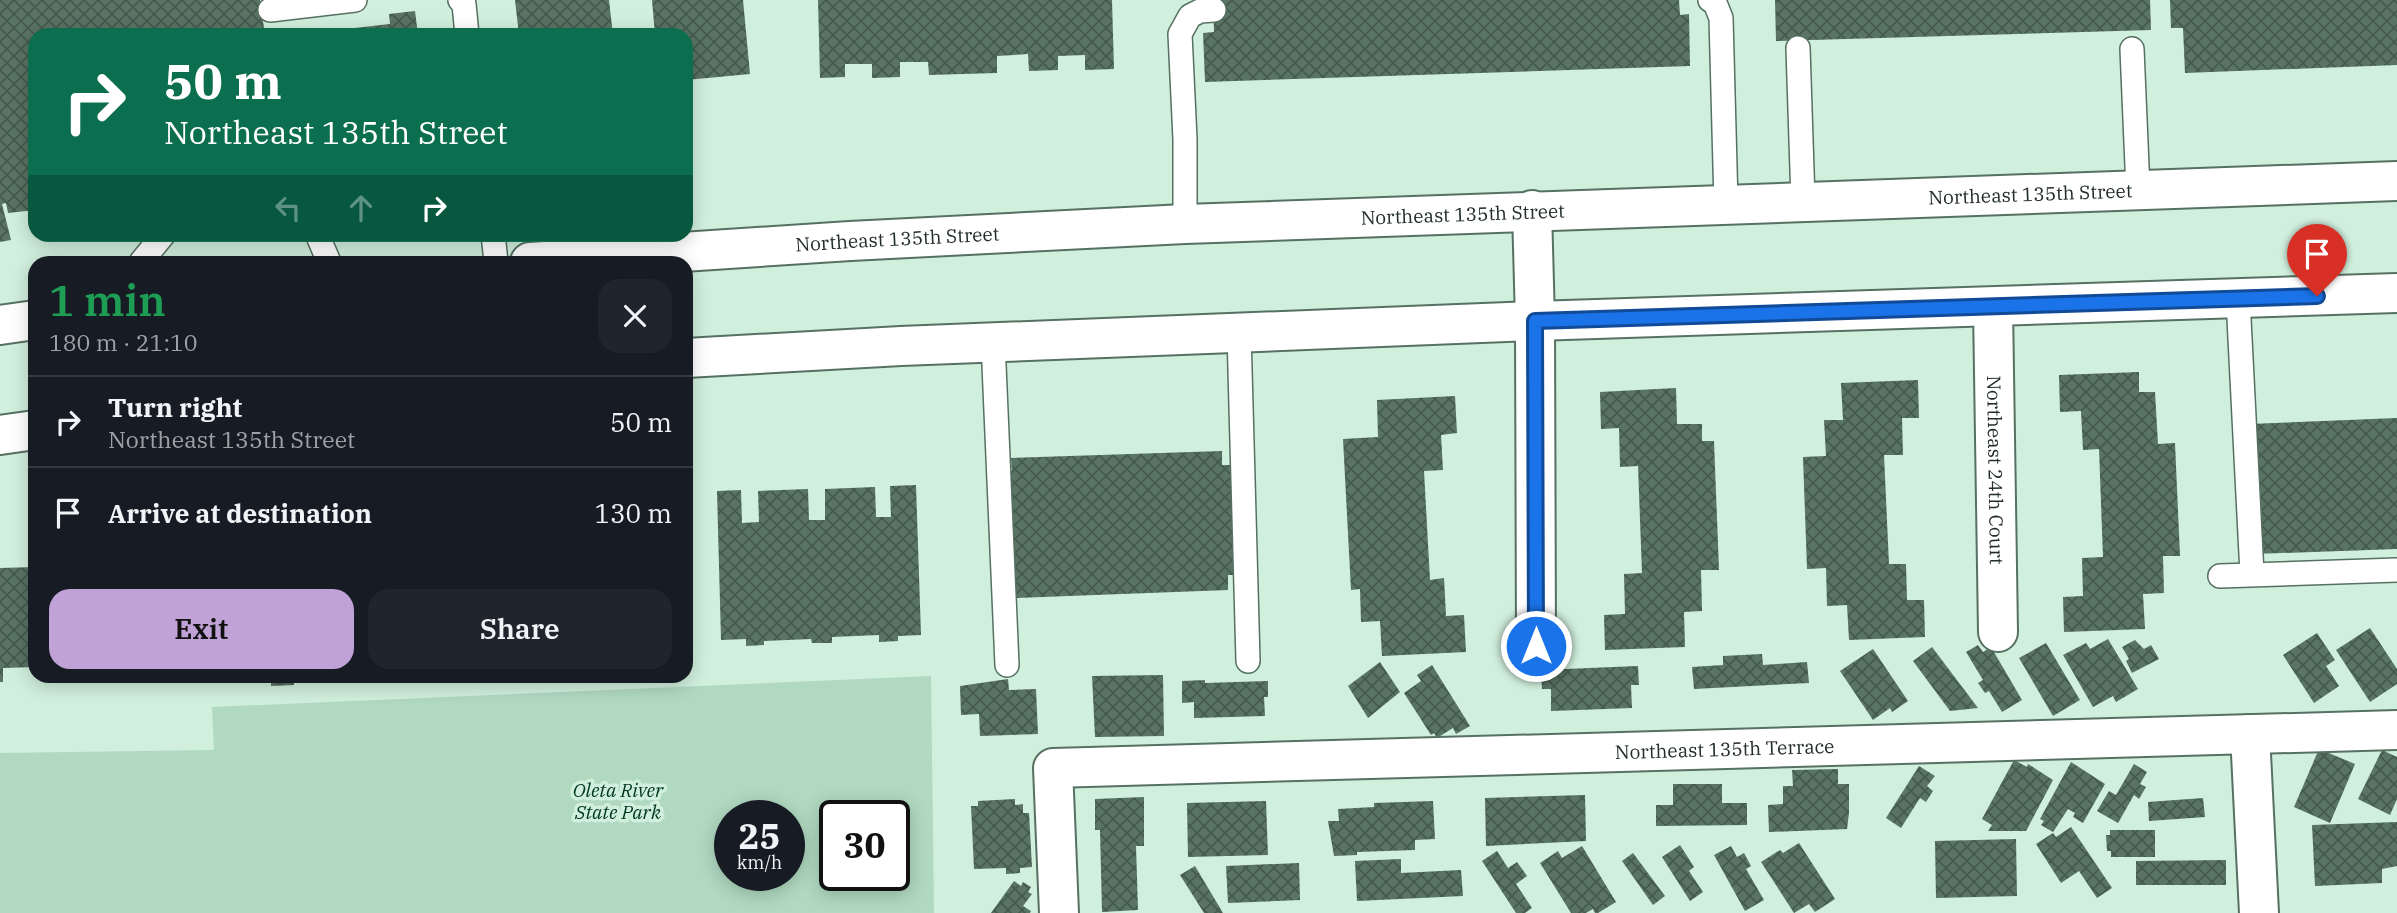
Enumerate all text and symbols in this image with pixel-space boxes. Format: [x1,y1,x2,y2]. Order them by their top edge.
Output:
text: 50 m [164,49,282,112]
icon: right [49,56,140,147]
text: Northeast 135th Street [164,111,508,153]
street label: Northeast 135th Street [1928,178,2133,210]
icon: left [269,189,307,227]
icon: ahead [342,189,380,227]
icon: right [415,189,453,227]
street label: Northeast 135th Street [1360,199,1565,230]
street label: Northeast 135th Street [795,221,1000,257]
pin [2287,224,2347,296]
icon: arrive [2298,235,2336,273]
text: 1 min [49,273,166,328]
button: close [598,279,672,353]
text: 180 m · 21:10 [49,327,198,357]
street label: Northeast 24th Court [1982,375,2009,565]
text: Turn right [108,390,242,424]
icon: right [49,403,87,441]
text: 50 m [610,405,672,439]
text: Northeast 135th Street [108,424,355,454]
icon: arrive [49,494,87,532]
text: Arrive at destination [108,496,372,530]
text: 130 m [594,496,672,530]
button: Exit [49,589,354,669]
button: Share [368,589,672,669]
position arrow [1499,609,1573,683]
street label: Northeast 135th Terrace [1615,734,1835,764]
park label: Oleta River State Park [573,778,664,824]
speed limit sign: 30 [819,800,910,891]
text: 25 [738,813,781,859]
text: km/h [737,851,782,874]

